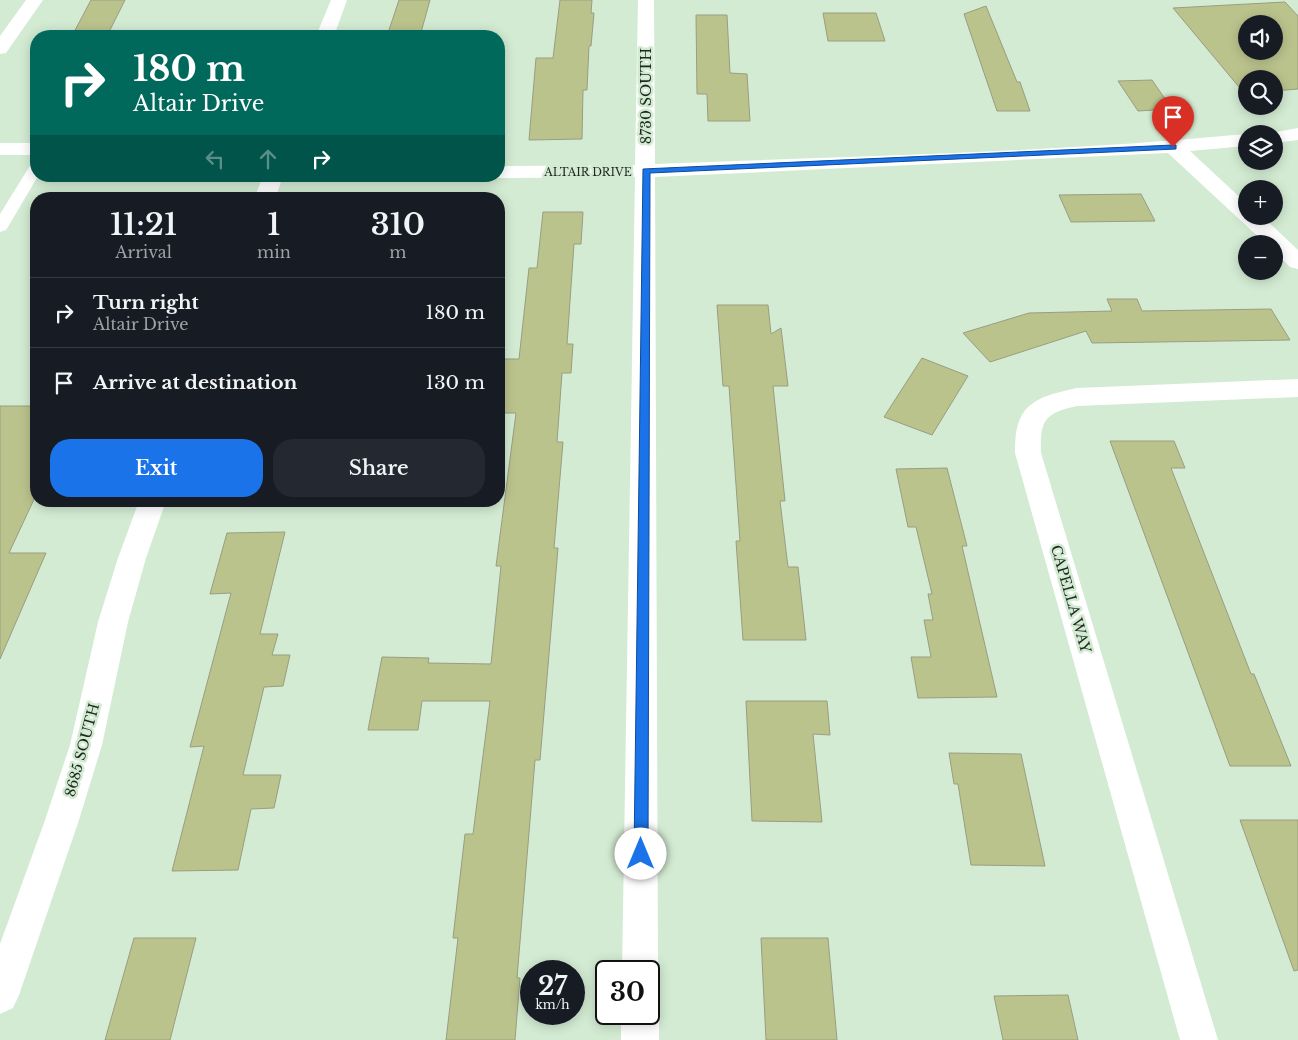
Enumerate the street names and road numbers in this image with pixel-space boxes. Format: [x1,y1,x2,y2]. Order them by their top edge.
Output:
street label: 8730 SOUTH [637,48,655,144]
street label: ALTAIR DRIVE [543,165,632,179]
street label: CAPELLA WAY [1047,543,1095,656]
street label: 8685 SOUTH [61,701,103,799]

